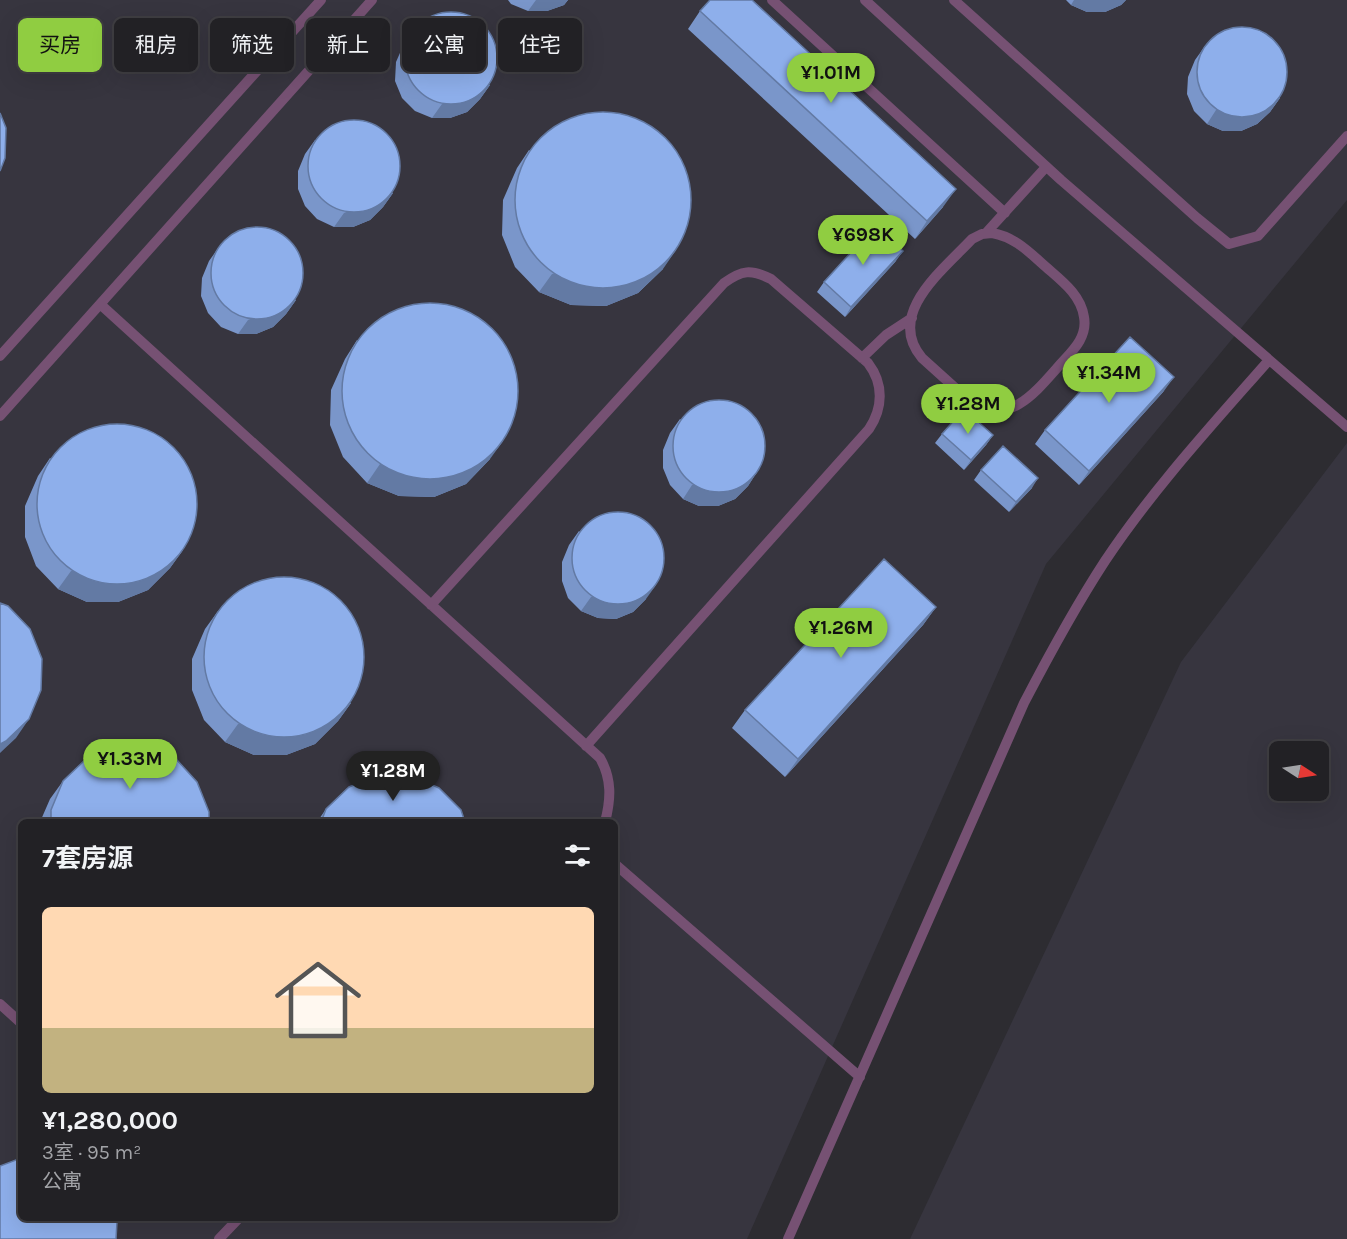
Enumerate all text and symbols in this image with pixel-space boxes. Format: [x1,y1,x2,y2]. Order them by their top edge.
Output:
chip: 买房 [18,18,102,72]
chip: 租房 [114,18,198,72]
chip: 筛选 [210,18,294,72]
chip: 新上 [306,18,390,72]
chip: 公寓 [402,18,486,72]
chip: 住宅 [498,18,582,72]
pin: ¥1.01M [782,53,880,104]
text: ¥1.01M [801,61,861,84]
pin: ¥698K [821,215,905,266]
text: ¥698K [832,223,894,246]
pin: ¥1.34M [1060,353,1158,404]
text: ¥1.34M [1077,361,1142,384]
pin: ¥1.28M [919,384,1017,435]
text: ¥1.28M [935,392,1001,415]
pin: ¥1.26M [792,608,890,659]
text: ¥1.26M [809,616,873,639]
pin: ¥1.33M [81,739,179,790]
north arrow [1269,741,1329,801]
map controls [1269,741,1329,801]
text: ¥1.33M [97,747,163,770]
pin: ¥1.28M [344,751,442,802]
text: ¥1.28M [360,759,426,782]
icon: filters [561,839,594,872]
text: 7套房源 [42,843,133,874]
icon: home [264,946,372,1054]
text: ¥1,280,000 [42,1105,178,1136]
text: 3室 · 95 m² [42,1141,141,1164]
text: 公寓 [42,1170,82,1193]

